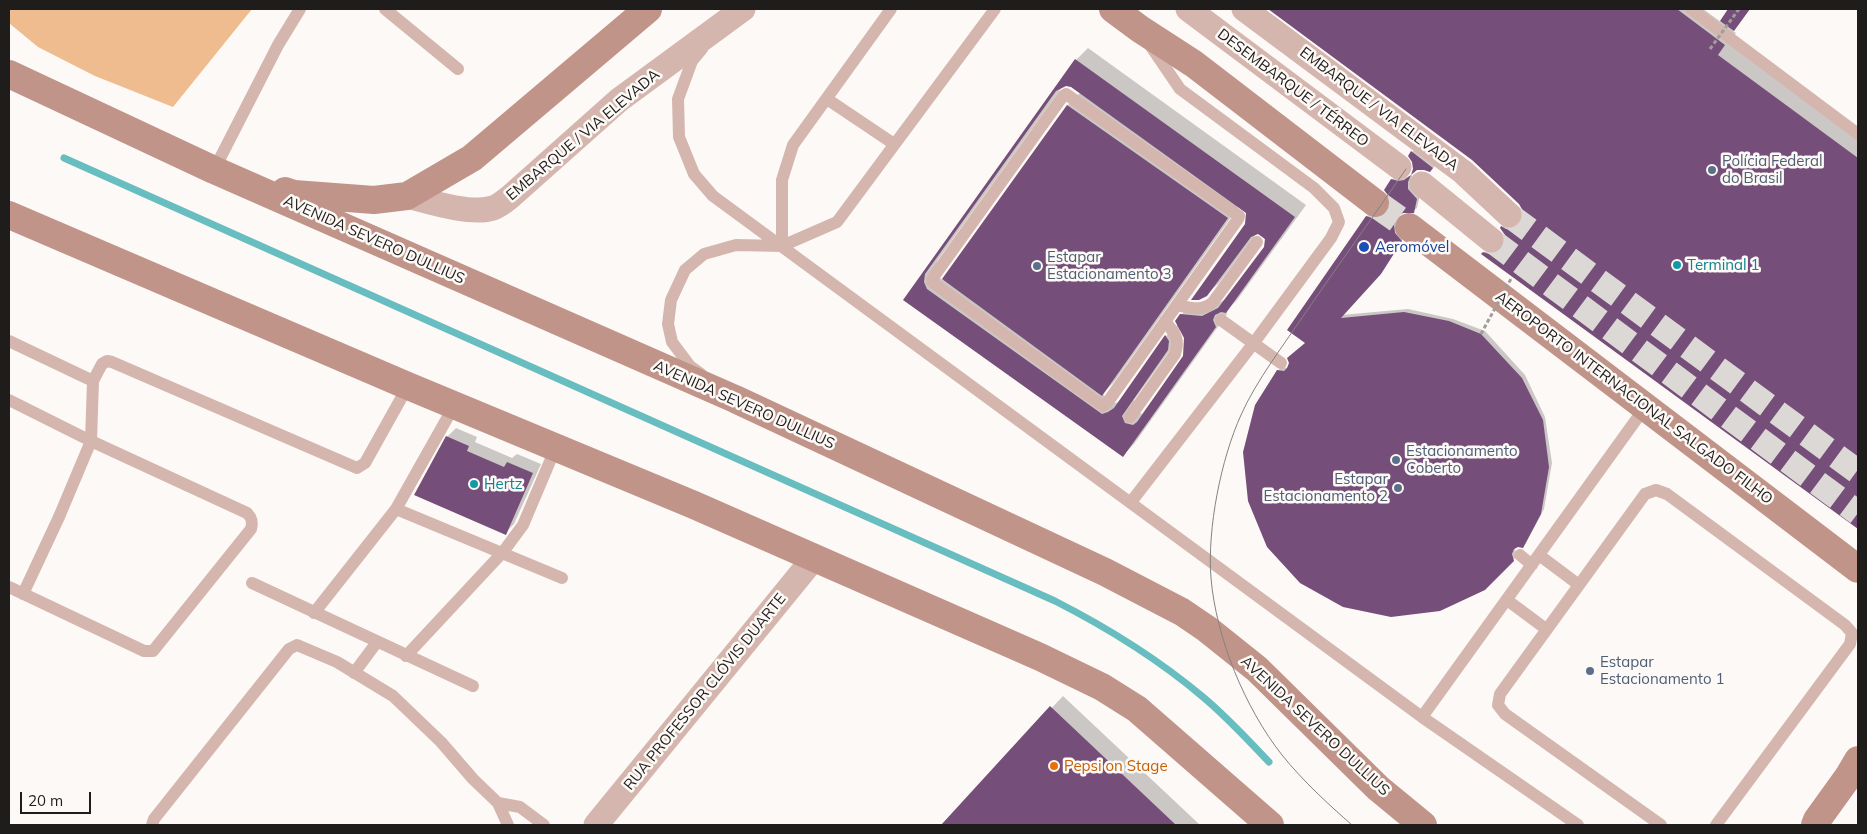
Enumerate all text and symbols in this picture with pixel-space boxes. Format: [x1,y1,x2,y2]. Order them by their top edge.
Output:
street label: DESEMBARQUE / TÉRREO [1214,25,1372,151]
street label: EMBARQUE / VIA ELEVADA [1296,43,1462,175]
street label: EMBARQUE / VIA ELEVADA [503,66,663,204]
place label: Polícia Federal do Brasil [1722,152,1822,187]
marker: Polícia Federal do Brasil [1706,164,1718,176]
street label: AVENIDA SEVERO DULLIUS [281,192,467,288]
place label: Aeromóvel [1375,238,1449,256]
marker: Aeromóvel [1357,240,1371,254]
place label: Estapar Estacionamento 3 [1047,248,1171,283]
place label: Terminal 1 [1687,256,1760,274]
marker: Terminal 1 [1671,259,1683,271]
marker: Estapar Estacionamento 3 [1031,260,1043,272]
street label: AEROPORTO INTERNACIONAL SALGADO FILHO [1492,288,1776,508]
street label: AVENIDA SEVERO DULLIUS [651,357,837,453]
place label: Estacionamento Coberto [1406,442,1518,477]
marker: Estacionamento Coberto [1390,454,1402,466]
place label: Estapar Estacionamento 2 [1264,470,1388,505]
place label: Hertz [484,475,523,493]
marker: Hertz [468,478,480,490]
marker: Estapar Estacionamento 2 [1392,482,1404,494]
street label: RUA PROFESSOR CLÓVIS DUARTE [620,590,790,794]
street label: AVENIDA SEVERO DULLIUS [1237,652,1393,800]
place label: Estapar Estacionamento 1 [1600,653,1724,688]
marker: Estapar Estacionamento 1 [1584,665,1596,677]
place label: Pepsi on Stage [1064,757,1168,775]
marker: Pepsi on Stage [1048,760,1060,772]
scale bar [22,782,94,814]
text: 20 m [28,791,63,810]

